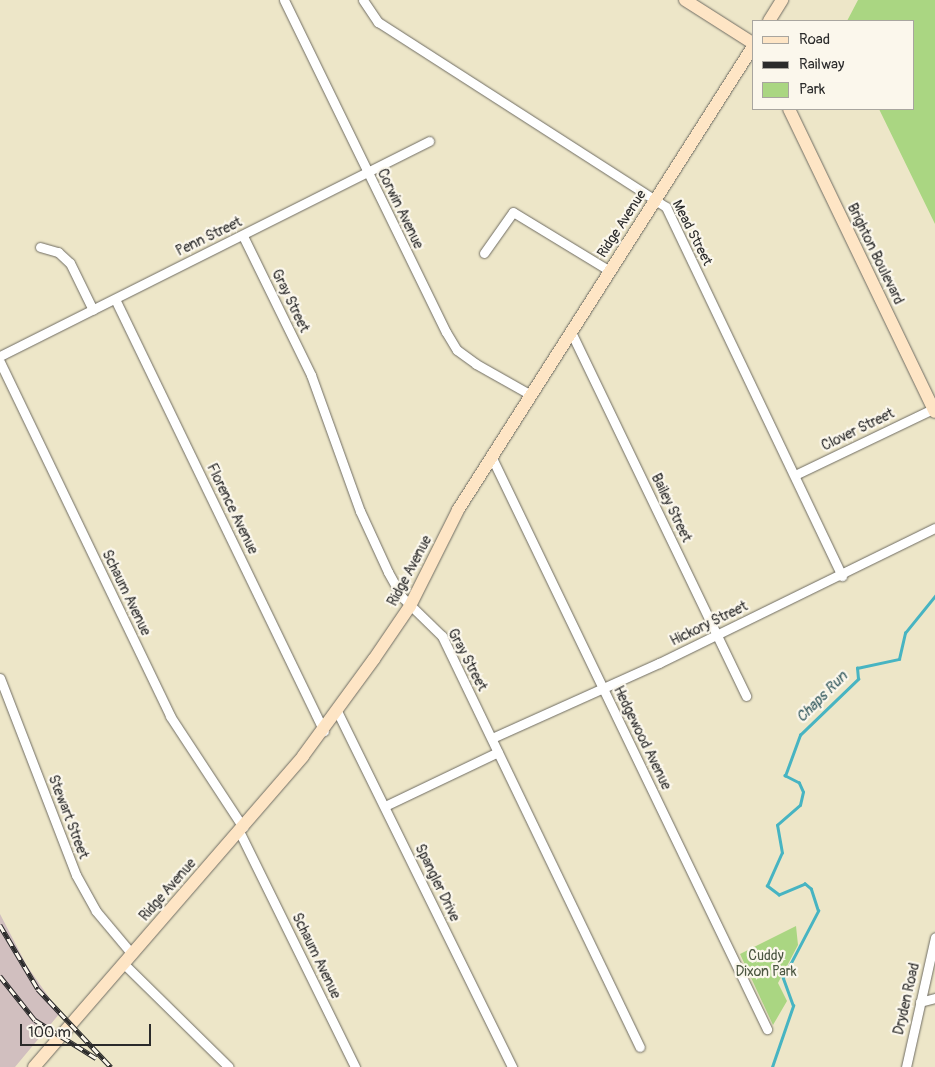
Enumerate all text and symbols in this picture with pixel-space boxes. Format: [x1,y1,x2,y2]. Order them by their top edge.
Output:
legend [752,20,915,110]
text: Road [799,30,830,49]
text: Railway [799,55,844,74]
text: Park [799,80,825,99]
street label: Corwin Avenue [373,166,427,252]
street label: Ridge Avenue [594,187,650,261]
street label: Mead Street [668,197,716,269]
street label: Brighton Boulevard [843,201,907,307]
street label: Penn Street [173,214,245,260]
street label: Gray Street [268,267,312,335]
street label: Clover Street [819,405,897,455]
street label: Florence Avenue [203,461,261,557]
street label: Bailey Street [647,471,695,545]
street label: Ridge Avenue [384,533,436,609]
street label: Schaum Avenue [98,547,154,639]
street label: Hickory Street [668,598,750,650]
street label: Gray Street [444,626,490,694]
water label: Chaps Run [793,668,851,726]
street label: Hedgewood Avenue [610,683,674,793]
street label: Stewart Street [44,773,92,861]
street label: Spangler Drive [411,842,463,924]
street label: Ridge Avenue [136,855,200,925]
street label: Schaum Avenue [288,910,344,1002]
park label: Cuddy Dixon Park [735,948,797,980]
street label: Dryden Road [891,961,923,1037]
scale bar [22,1014,154,1046]
text: 100 m [28,1023,71,1042]

